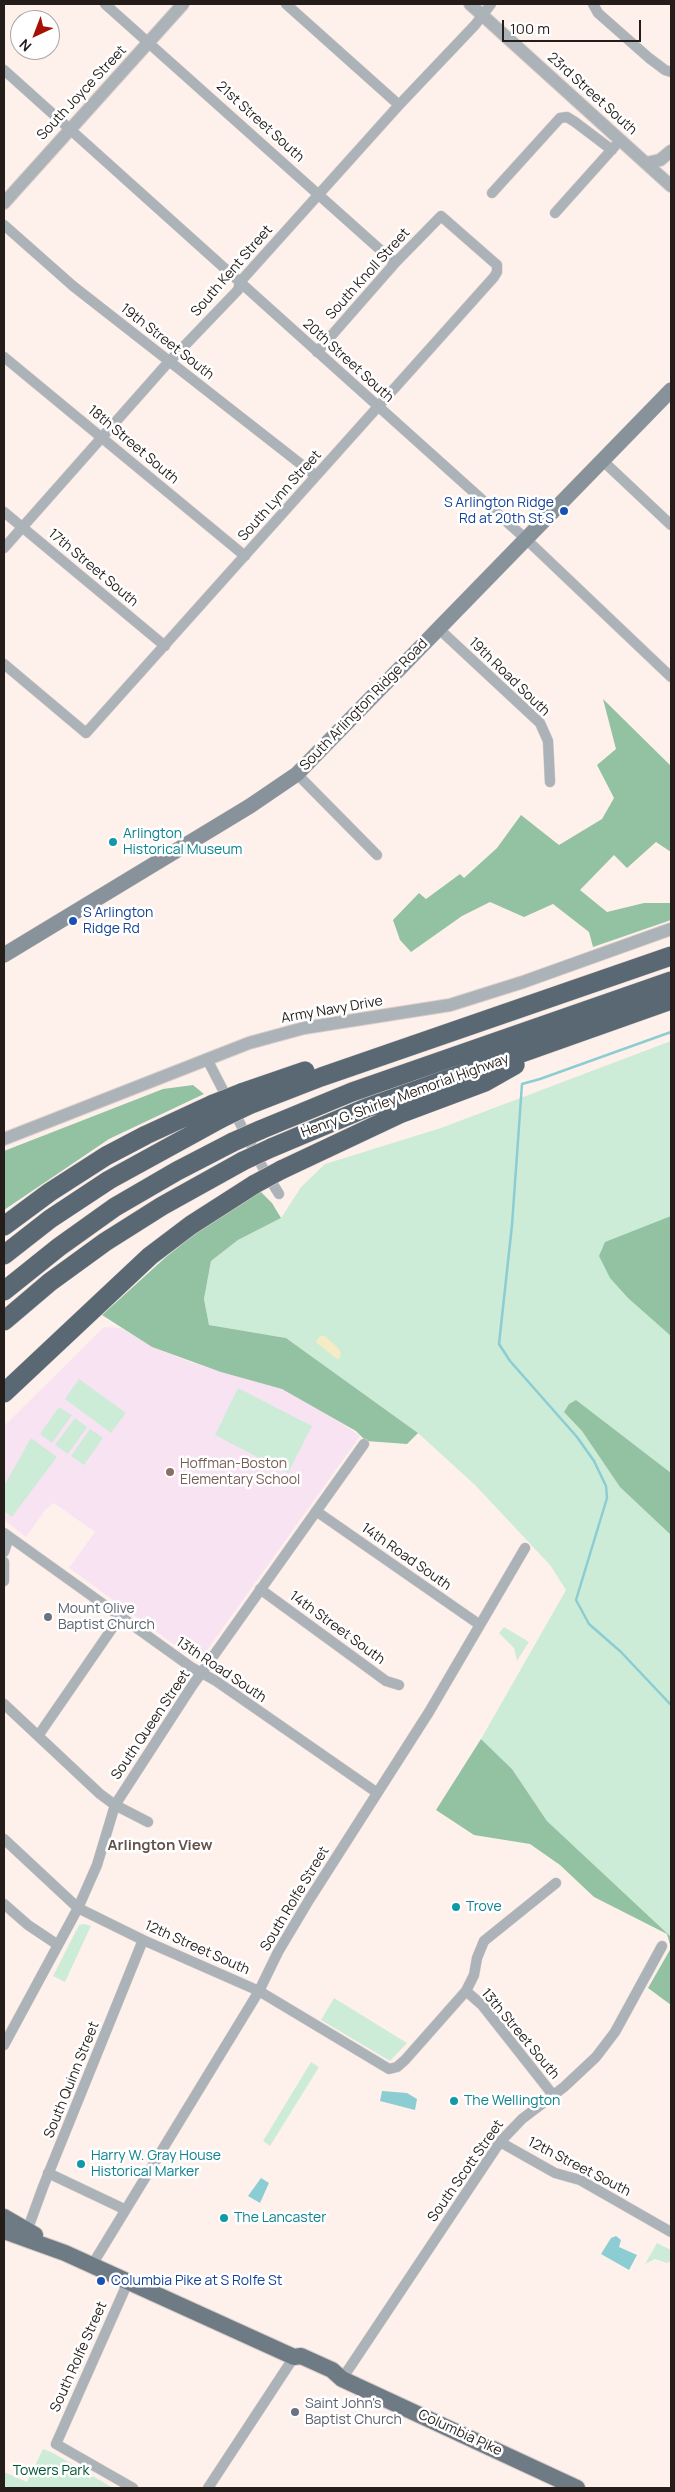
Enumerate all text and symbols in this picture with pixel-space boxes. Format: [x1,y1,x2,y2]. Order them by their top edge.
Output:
north arrow [10,10,60,60]
scale bar [505,10,644,42]
text: 100 m [510,18,550,39]
text: N [15,35,35,56]
street label: South Joyce Street [34,42,130,144]
street label: 23rd Street South [544,49,640,139]
street label: 21st Street South [213,78,307,166]
street label: South Kent Street [188,222,276,320]
street label: South Knoll Street [323,225,413,323]
street label: 19th Street South [117,300,217,384]
street label: 20th Street South [299,316,397,406]
street label: 18th Street South [84,402,182,488]
street label: South Lynn Street [235,447,325,545]
place label: S Arlington Ridge Rd at 20th St S [444,495,554,528]
marker: S Arlington Ridge Rd at 20th St S [558,505,570,517]
street label: 17th Street South [45,525,141,611]
street label: 19th Road South [465,634,553,720]
street label: South Arlington Ridge Road [297,636,431,774]
place label: Arlington Historical Museum [123,826,242,859]
marker: Arlington Historical Museum [107,836,119,848]
place label: S Arlington Ridge Rd [83,905,153,938]
marker: S Arlington Ridge Rd [67,915,79,927]
street label: Army Navy Drive [280,993,384,1027]
street label: Henry G. Shirley Memorial Highway [299,1051,511,1141]
place label: Hoffman-Boston Elementary School [180,1456,300,1488]
marker: Hoffman-Boston Elementary School [164,1466,176,1478]
street label: 14th Road South [358,1520,454,1594]
street label: 14th Street South [286,1588,388,1668]
place label: Mount Olive Baptist Church [58,1601,155,1634]
marker: Mount Olive Baptist Church [42,1611,54,1623]
street label: 13th Road South [173,1634,269,1706]
street label: South Queen Street [108,1667,194,1783]
district label: Arlington View [107,1837,213,1855]
street label: South Rolfe Street [257,1844,333,1954]
place label: Trove [466,1899,502,1915]
marker: Trove [450,1901,462,1913]
street label: 12th Street South [142,1917,252,1979]
street label: 13th Street South [477,1985,563,2083]
street label: South Quinn Street [41,2019,103,2141]
place label: The Wellington [464,2093,560,2109]
marker: The Wellington [448,2095,460,2107]
street label: South Scott Street [425,2117,507,2225]
street label: 12th Street South [525,2134,633,2200]
place label: Harry W. Gray House Historical Marker [91,2148,221,2180]
marker: Harry W. Gray House Historical Marker [75,2158,87,2170]
place label: The Lancaster [234,2210,326,2226]
marker: The Lancaster [218,2212,230,2224]
place label: Columbia Pike at S Rolfe St [111,2273,282,2289]
marker: Columbia Pike at S Rolfe St [95,2275,107,2287]
street label: South Rolfe Street [47,2299,111,2415]
place label: Saint John's Baptist Church [305,2396,402,2428]
marker: Saint John's Baptist Church [289,2406,301,2418]
street label: Columbia Pike [415,2406,505,2460]
park label: Towers Park [13,2463,89,2479]

